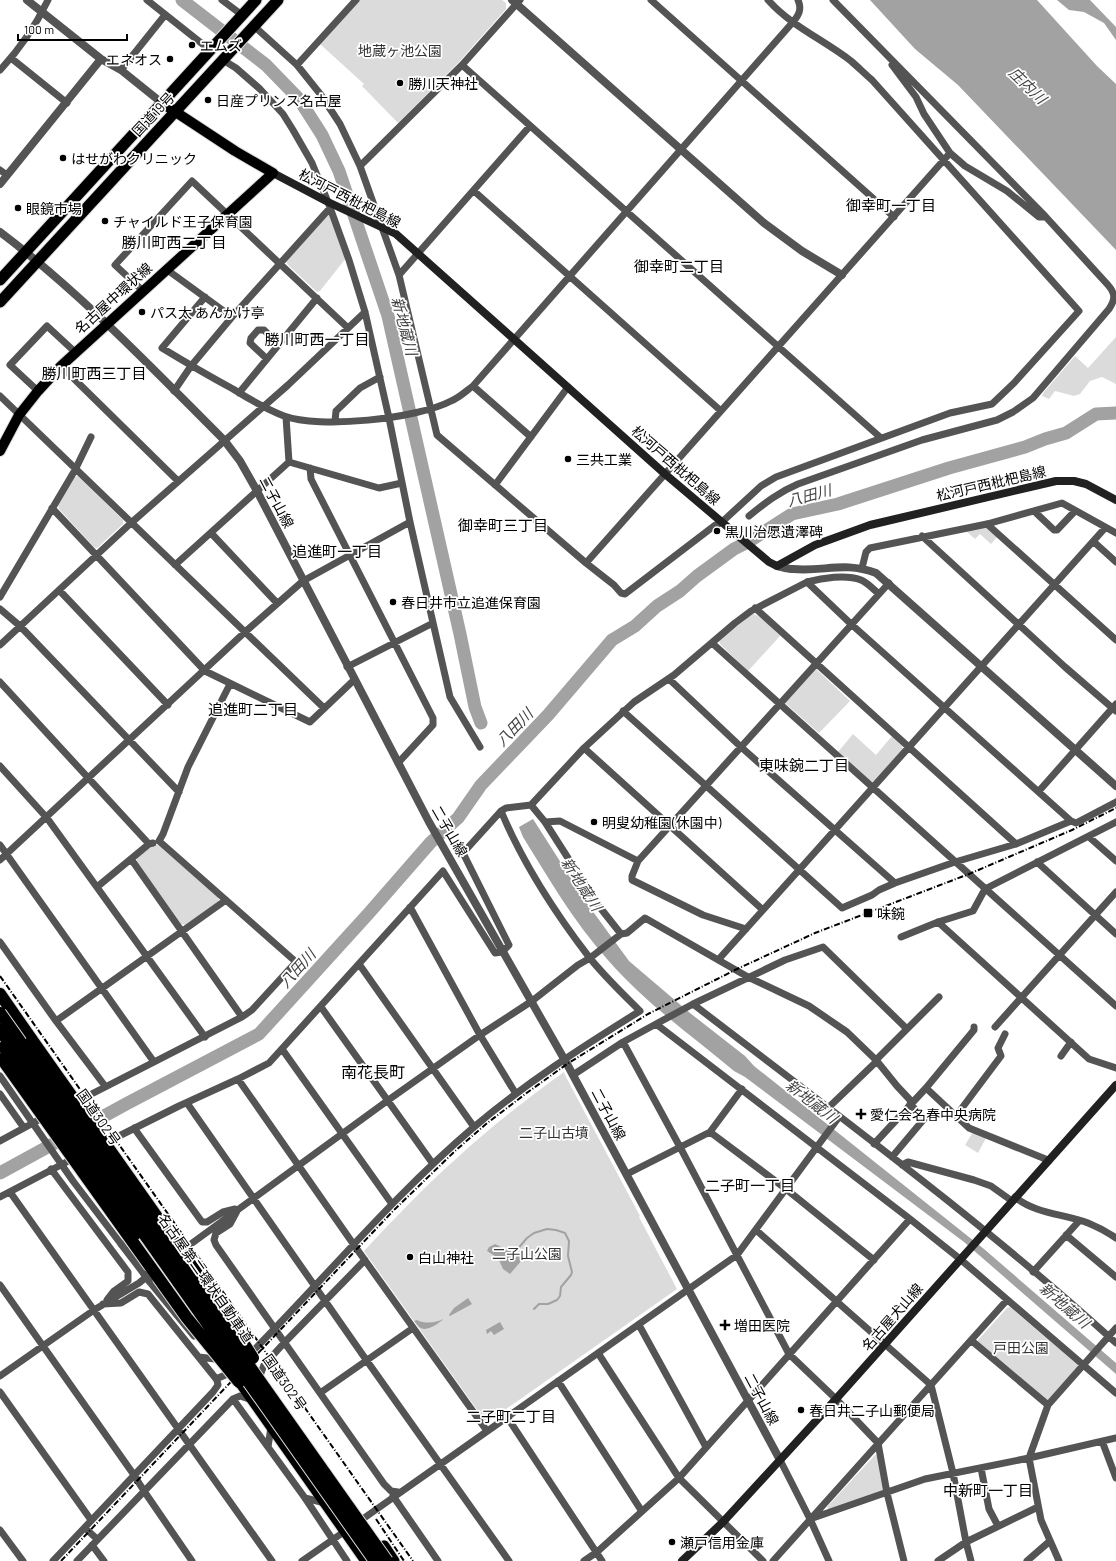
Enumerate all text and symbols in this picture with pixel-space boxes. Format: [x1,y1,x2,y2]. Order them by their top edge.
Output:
scale bar [18,16,127,42]
text: 100 m [24,22,54,36]
place label: エムズ [200,37,242,54]
marker: エムズ [187,40,197,50]
park label: 地蔵ヶ池公園 [358,42,442,59]
place label: エネオス [106,51,162,68]
marker: エネオス [165,54,175,64]
water label: 庄内川 [1006,63,1052,108]
place label: 勝川天神社 [408,75,478,92]
marker: 勝川天神社 [395,78,405,88]
street label: 国道19号 [128,88,178,140]
place label: 日産プリンス名古屋 [216,92,342,109]
marker: 日産プリンス名古屋 [203,95,213,105]
place label: はせがわクリニック [71,150,197,167]
marker: はせがわクリニック [58,153,68,163]
street label: 松河戸西枇杷島線 [296,165,404,231]
district label: 御幸町一丁目 [846,196,936,214]
place label: 眼鏡市場 [26,200,82,217]
marker: 眼鏡市場 [13,203,23,213]
place label: チャイルド王子保育園 [113,213,253,230]
marker: チャイルド王子保育園 [100,216,110,226]
district label: 勝川町西二丁目 [121,233,227,251]
district label: 御幸町二丁目 [634,257,724,275]
street label: 名古屋中環状線 [71,259,155,337]
water label: 新地蔵川 [389,295,422,359]
place label: パス太 あんかけ亭 [150,304,265,321]
marker: パス太 あんかけ亭 [137,307,147,317]
district label: 勝川町西一丁目 [264,330,370,348]
district label: 勝川町西三丁目 [41,364,147,382]
street label: 松河戸西枇杷島線 [628,422,724,508]
place label: 三共工業 [576,451,632,468]
marker: 三共工業 [563,454,573,464]
street label: 松河戸西枇杷島線 [935,462,1047,504]
street label: 二子山線 [256,473,298,531]
water label: 八田川 [785,480,835,510]
district label: 御幸町三丁目 [458,516,548,534]
place label: 黒川治愿遺澤碑 [725,523,823,540]
marker: 黒川治愿遺澤碑 [712,526,722,536]
district label: 追進町一丁目 [292,542,382,560]
place label: 春日井市立追進保育園 [401,594,541,611]
marker: 春日井市立追進保育園 [388,597,398,607]
district label: 追進町二丁目 [208,700,298,718]
water label: 八田川 [492,703,537,749]
district label: 東味鋺二丁目 [759,756,849,774]
street label: 二子山線 [429,803,471,859]
place label: 明叟幼稚園(休園中) [602,814,722,831]
marker: 明叟幼稚園(休園中) [589,817,599,827]
water label: 新地蔵川 [558,854,607,916]
place label: 味鋺 [877,905,905,922]
marker: 味鋺 [862,907,874,919]
water label: 八田川 [275,944,320,991]
district label: 南花長町 [341,1062,405,1081]
water label: 新地蔵川 [783,1075,843,1128]
street label: 二子山線 [588,1085,630,1143]
street label: 国道302号 [74,1086,124,1148]
place label: 愛仁会名春中央病院 [870,1106,996,1123]
marker: 愛仁会名春中央病院 [855,1108,867,1120]
park label: 二子山古墳 [519,1124,589,1141]
district label: 二子町一丁目 [705,1176,795,1194]
street label: 名古屋第二環状自動車道 [155,1210,257,1346]
park label: 二子山公園 [492,1245,562,1262]
place label: 白山神社 [418,1249,474,1266]
marker: 白山神社 [405,1252,415,1262]
water label: 新地蔵川 [1036,1279,1095,1333]
street label: 名古屋犬山線 [858,1280,926,1354]
place label: 増田医院 [734,1317,790,1334]
marker: 増田医院 [719,1319,731,1331]
park label: 戸田公園 [993,1339,1049,1356]
street label: 国道302号 [260,1351,310,1413]
street label: 二子山線 [741,1370,783,1428]
place label: 春日井二子山郵便局 [809,1402,935,1419]
marker: 春日井二子山郵便局 [796,1405,806,1415]
district label: 二子町二丁目 [466,1407,556,1425]
district label: 中新町一丁目 [943,1481,1033,1499]
place label: 瀬戸信用金庫 [680,1534,764,1551]
marker: 瀬戸信用金庫 [667,1537,677,1547]

